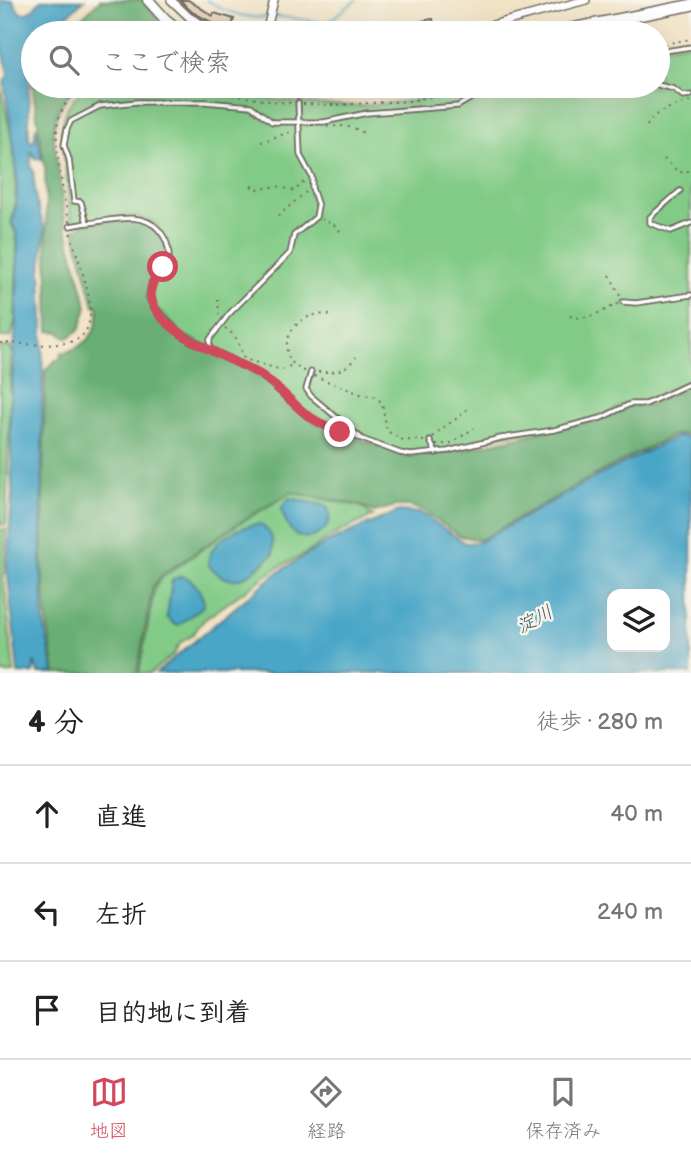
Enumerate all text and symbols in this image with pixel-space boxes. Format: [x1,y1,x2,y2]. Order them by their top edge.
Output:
search box [21,21,670,98]
icon: search [45,41,83,79]
text: ここで検索 [101,48,231,79]
route start [147,251,178,282]
route end [324,416,355,447]
map controls [607,589,670,652]
button: layers [607,589,670,652]
water label: 淀川 [513,601,557,639]
text: 4 分 [28,705,84,741]
text: 徒歩 · 280 m [536,708,663,736]
icon: ahead [28,795,66,833]
text: 40 m [610,800,663,828]
text: 直進 [95,802,147,833]
icon: left [28,893,66,931]
text: 240 m [597,898,663,926]
text: 左折 [95,900,147,931]
icon: arrive [28,991,66,1029]
text: 目的地に到着 [95,998,251,1029]
tab: 地図 [90,1073,128,1143]
tab: 経路 [307,1073,345,1143]
tab: 保存済み [525,1073,601,1143]

